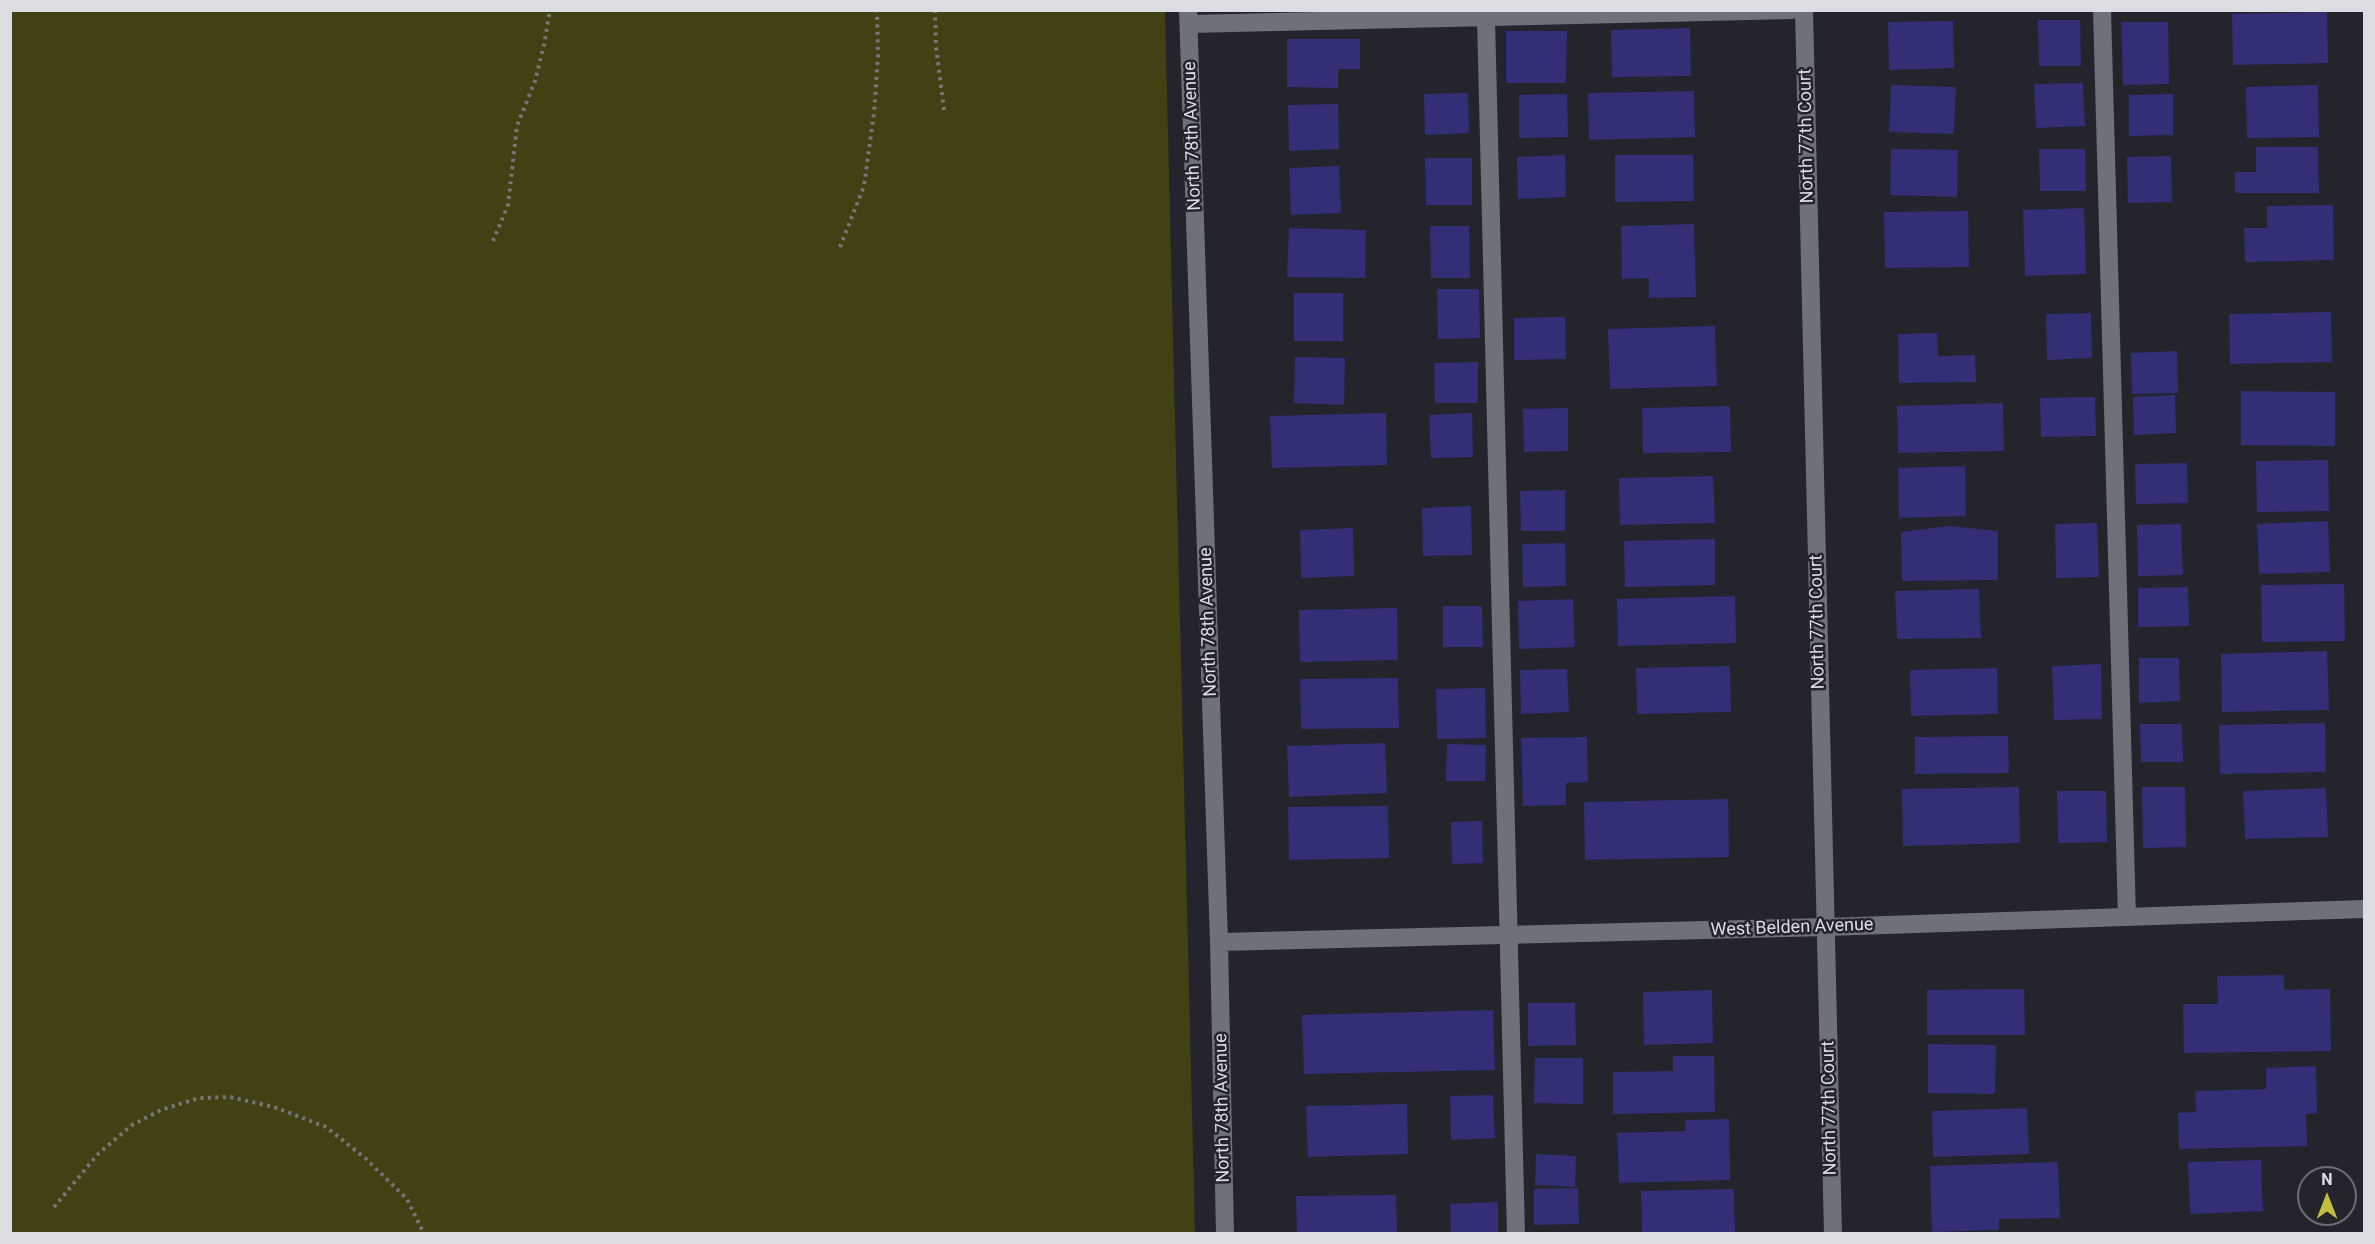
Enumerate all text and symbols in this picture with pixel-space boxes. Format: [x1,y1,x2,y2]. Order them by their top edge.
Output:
street label: North 78th Avenue [1180,61,1206,211]
street label: North 77th Court [1795,68,1819,204]
street label: North 78th Avenue [1196,547,1222,697]
street label: North 77th Court [1806,554,1830,690]
street label: West Belden Avenue [1710,914,1874,942]
street label: North 78th Avenue [1211,1033,1235,1183]
street label: North 77th Court [1818,1040,1842,1176]
north arrow [2297,1166,2357,1226]
text: N [2321,1170,2333,1189]

